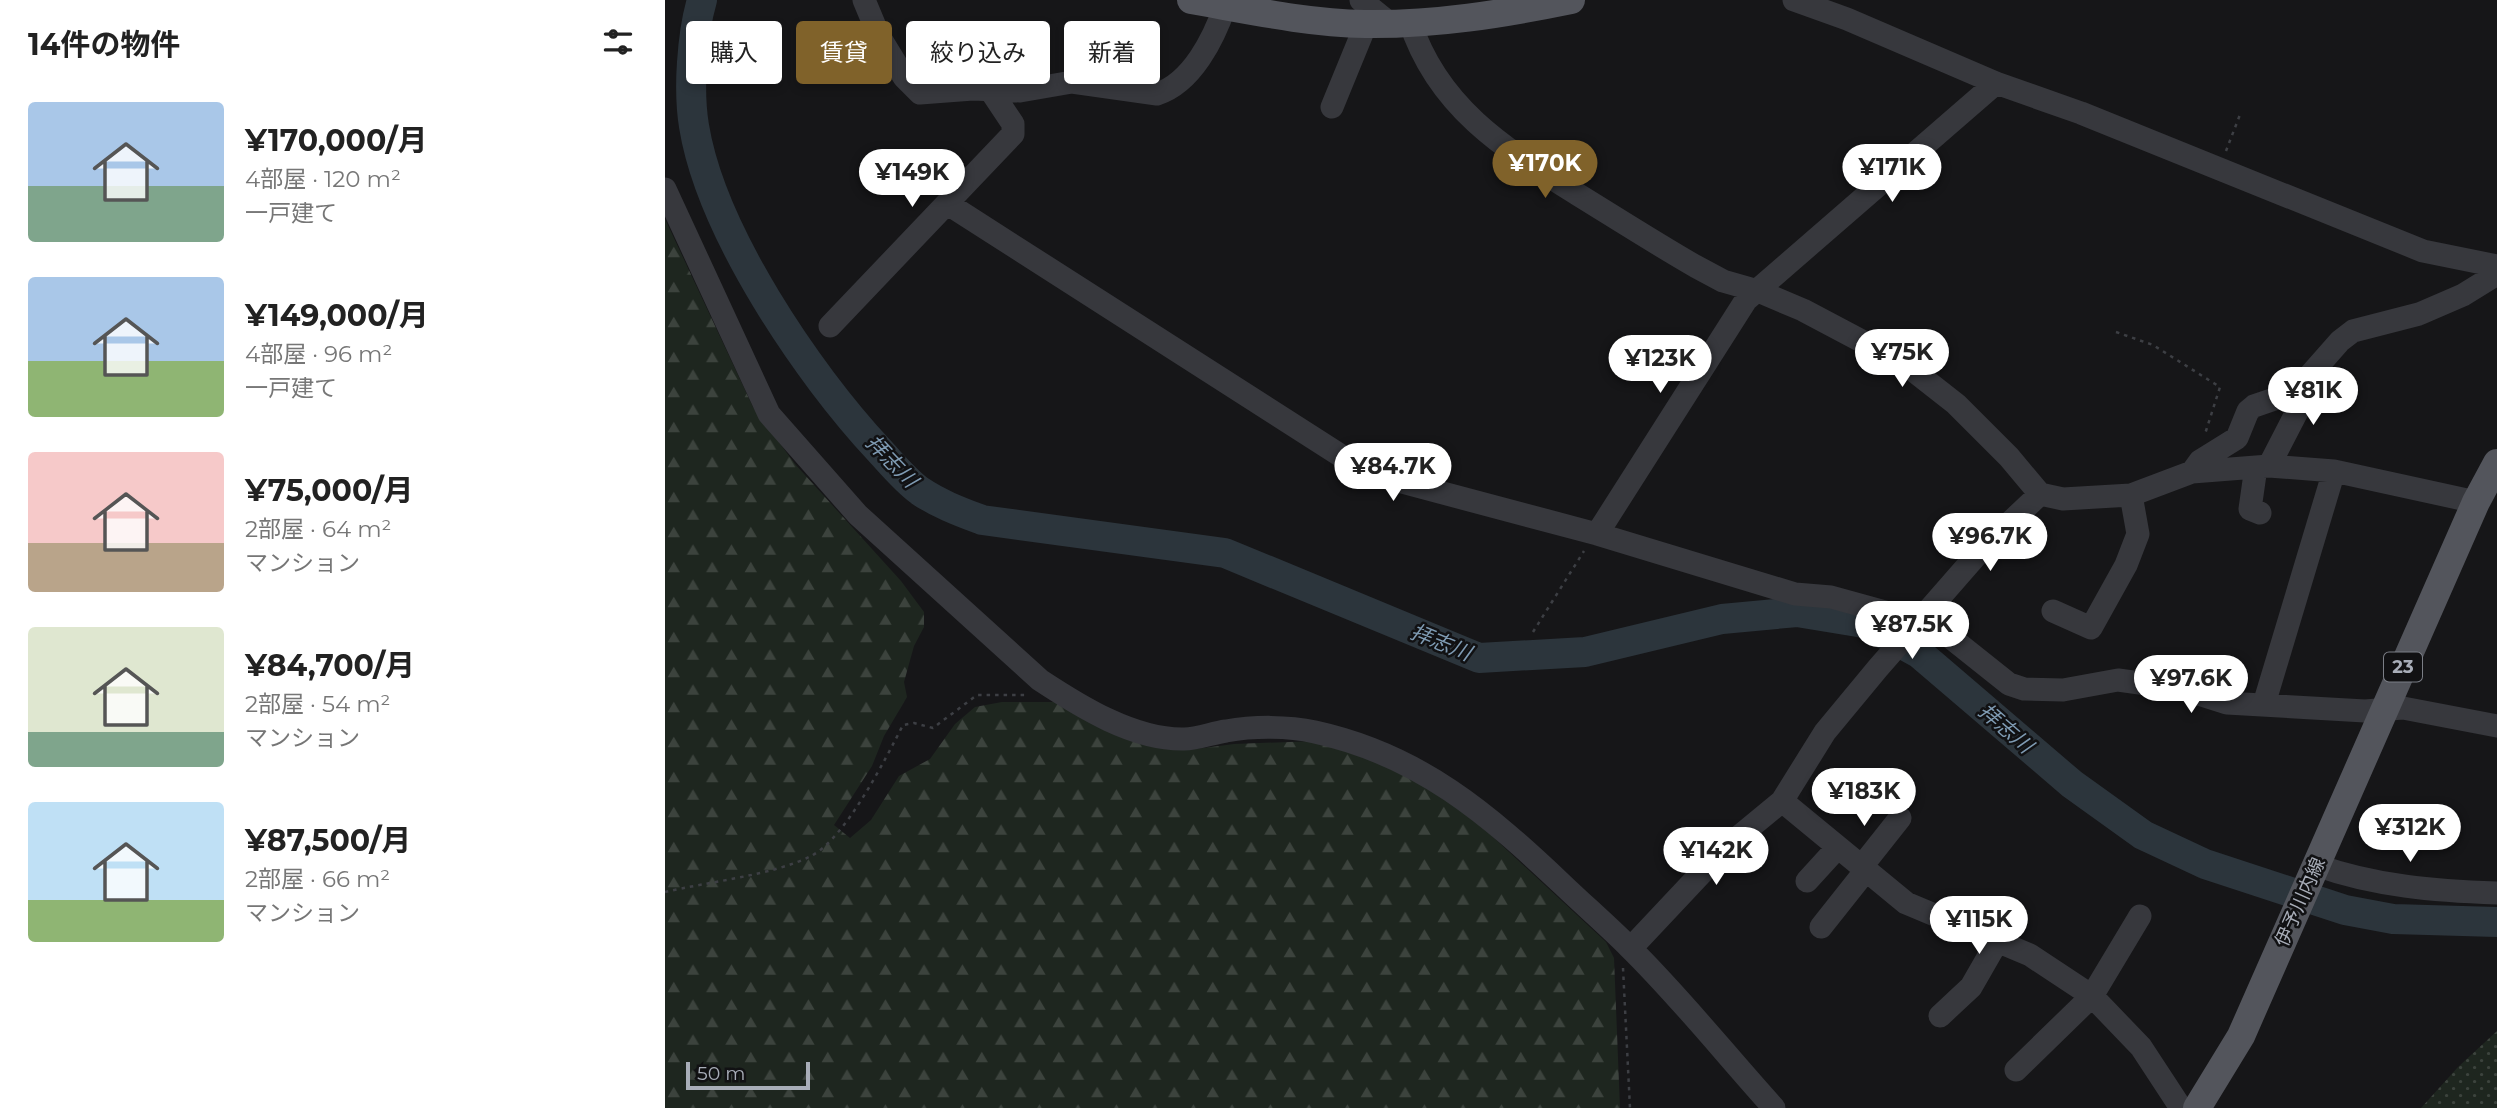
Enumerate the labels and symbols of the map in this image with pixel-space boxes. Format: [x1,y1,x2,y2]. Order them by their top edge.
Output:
pin: ¥170K [1496,140,1594,200]
pin: ¥171K [1843,144,1941,204]
pin: ¥149K [863,150,961,209]
pin: ¥75K [1861,330,1943,389]
pin: ¥123K [1611,336,1709,395]
pin: ¥81K [2272,368,2354,427]
water label: 拝志川 [861,430,924,494]
pin: ¥84.7K [1336,444,1450,503]
pin: ¥96.7K [1933,514,2047,573]
pin: ¥87.5K [1855,602,1969,661]
water label: 拝志川 [1407,619,1477,666]
road number: 23 [2384,652,2422,682]
pin: ¥97.6K [2134,656,2248,715]
water label: 拝志川 [1974,698,2039,759]
pin: ¥183K [1815,768,1913,828]
pin: ¥312K [2361,804,2459,864]
pin: ¥142K [1667,828,1765,887]
street label: 伊予川内線 [2270,854,2330,950]
pin: ¥115K [1930,897,2028,956]
scale bar [686,1059,810,1091]

